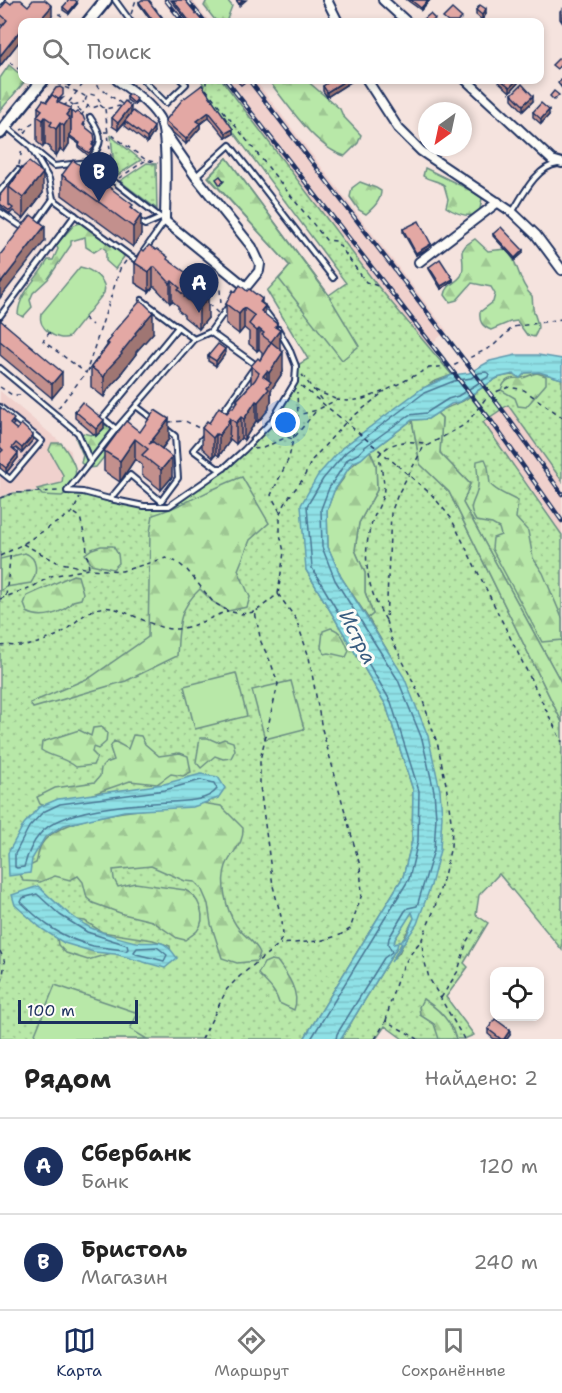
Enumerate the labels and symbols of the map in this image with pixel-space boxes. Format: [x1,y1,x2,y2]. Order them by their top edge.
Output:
north arrow [418,102,472,156]
pin: B [80,152,118,202]
pin: A [180,264,218,313]
your location [271,408,300,437]
water label: Истра [333,605,383,669]
scale bar [18,997,138,1024]

